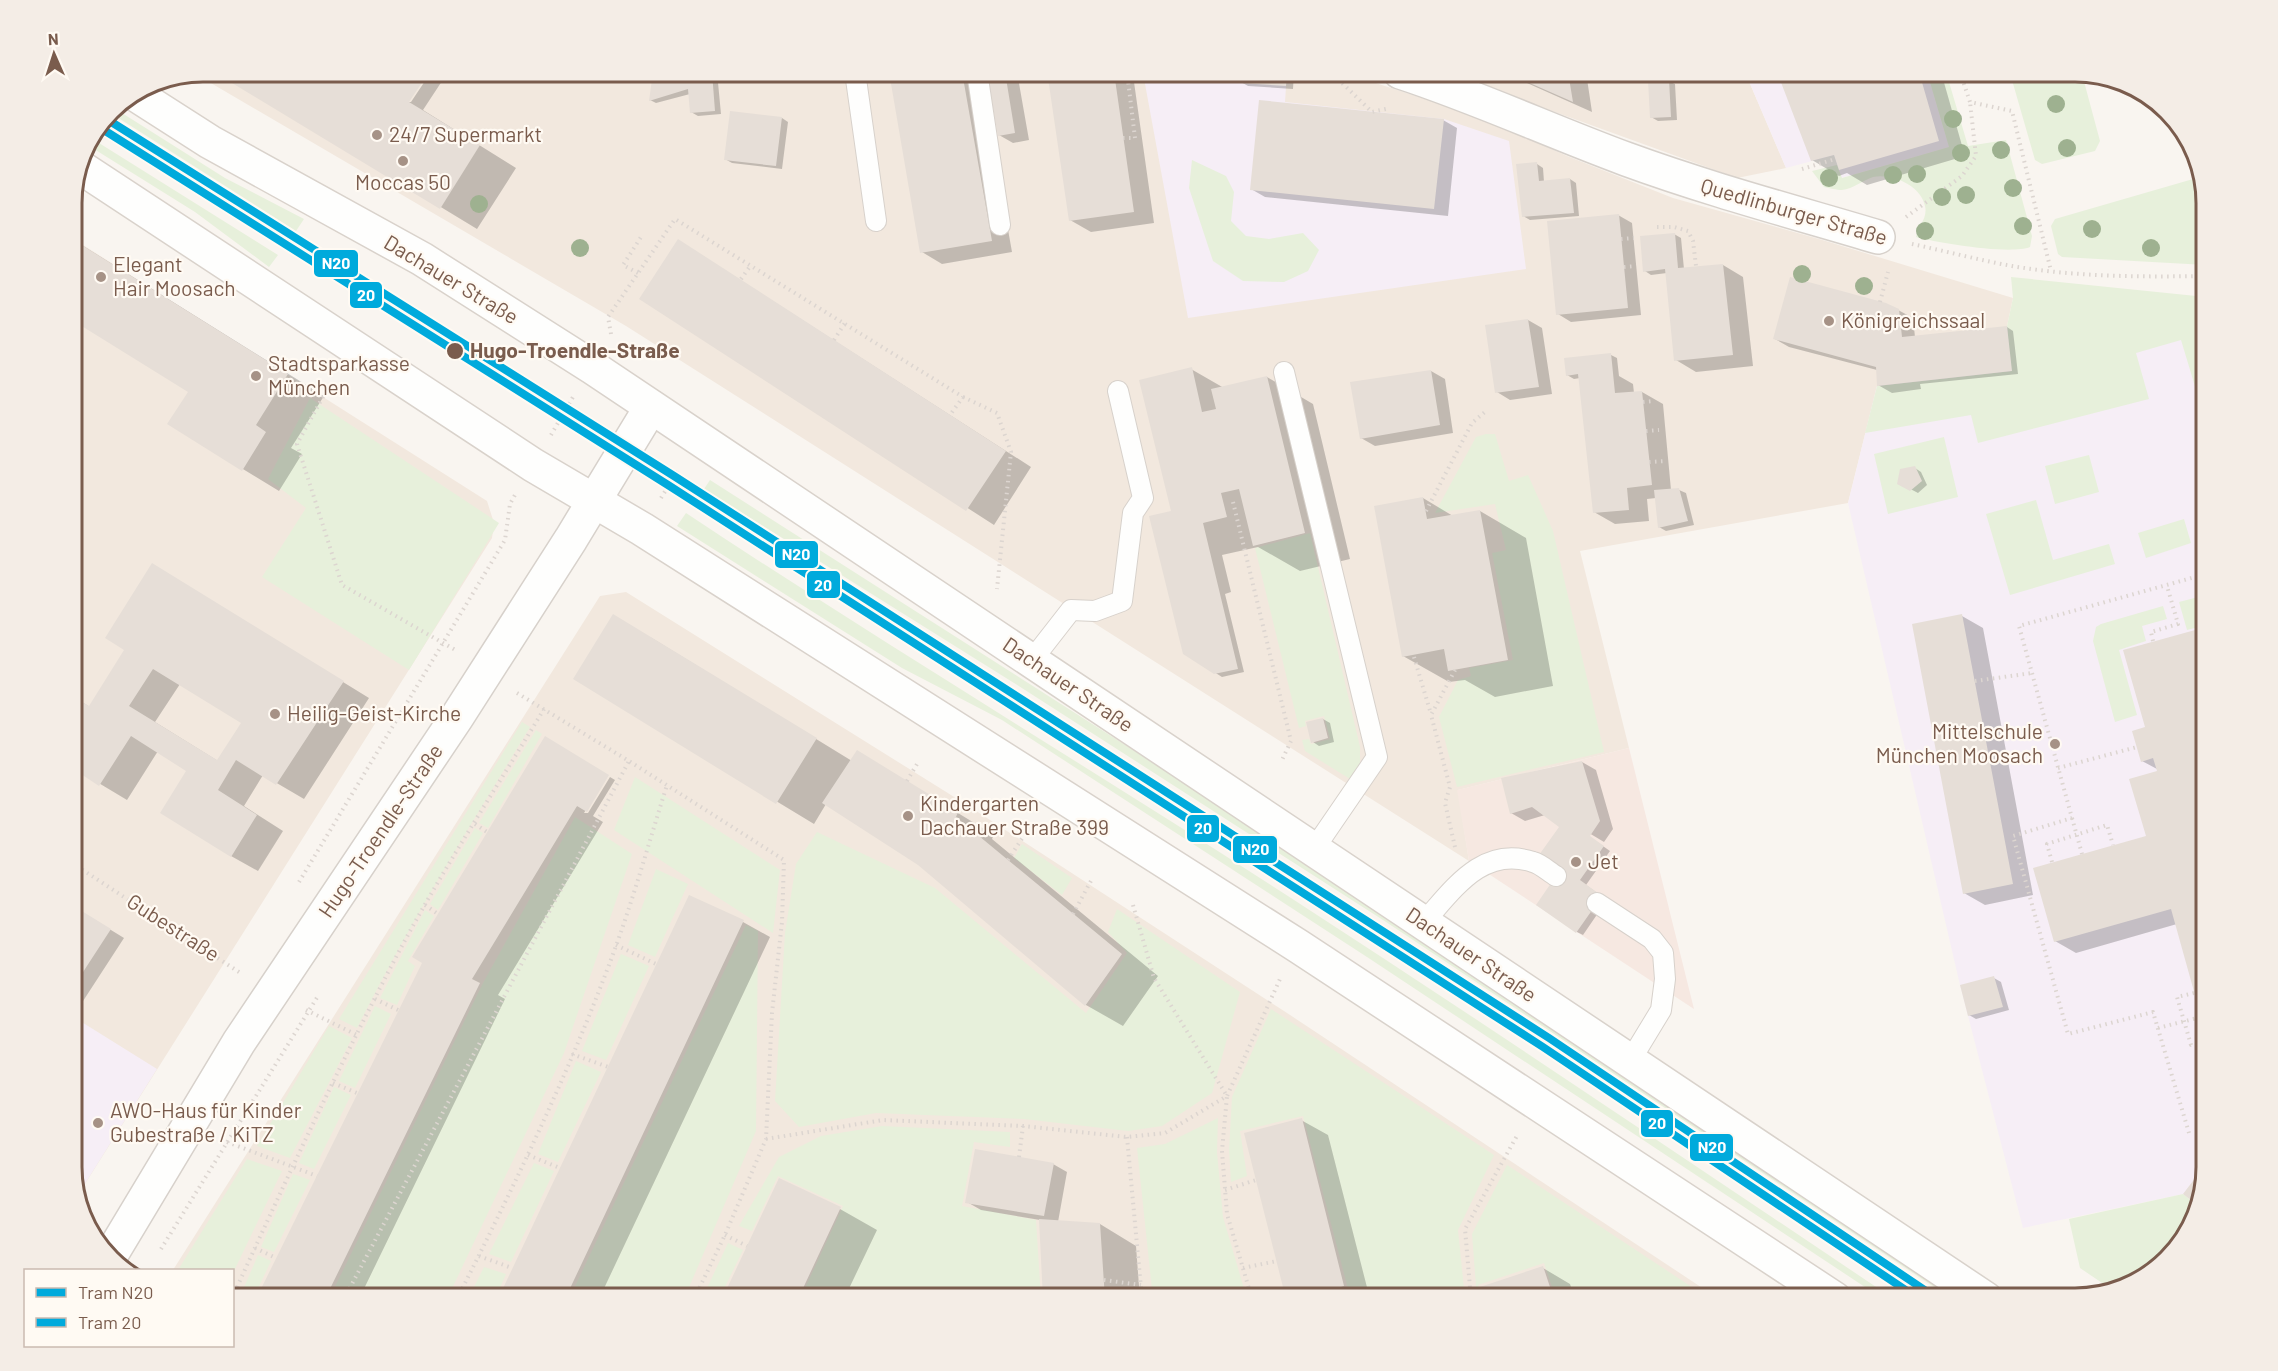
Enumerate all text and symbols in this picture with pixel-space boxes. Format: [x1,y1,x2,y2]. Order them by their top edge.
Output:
north arrow [24,24,84,84]
text: N [47,29,59,48]
place label: 24/7 Supermarkt [389,121,542,146]
marker: 24/7 Supermarkt [370,128,384,142]
marker: Moccas 50 [396,154,410,168]
place label: Moccas 50 [355,169,451,194]
street label: Quedlinburger Straße [1698,172,1891,249]
street label: Dachauer Straße [380,229,523,329]
line badge: N20 [313,249,359,278]
place label: Elegant Hair Moosach [113,251,236,300]
text: N20 [322,253,350,272]
marker: Elegant Hair Moosach [94,270,108,284]
line badge: 20 [349,281,383,309]
text: 20 [357,285,375,304]
place label: Königreichssaal [1841,307,1985,332]
marker: Königreichssaal [1822,314,1836,328]
place label: Hugo-Troendle-Straße [470,337,680,362]
marker: Hugo-Troendle-Straße [445,341,465,361]
place label: Stadtsparkasse München [268,350,410,399]
marker: Stadtsparkasse München [249,369,263,383]
line badge: N20 [774,540,819,569]
text: N20 [782,544,810,563]
line badge: 20 [806,570,841,599]
text: 20 [814,575,832,594]
street label: Dachauer Straße [999,631,1139,737]
place label: Heilig-Geist-Kirche [287,700,461,725]
marker: Heilig-Geist-Kirche [268,707,282,721]
place label: Mittelschule München Moosach [1876,718,2043,767]
marker: Mittelschule München Moosach [2048,737,2062,751]
street label: Hugo-Troendle-Straße [312,739,447,922]
place label: Kindergarten Dachauer Straße 399 [920,790,1109,839]
marker: Kindergarten Dachauer Straße 399 [901,809,915,823]
line badge: 20 [1186,814,1220,843]
text: 20 [1194,818,1212,837]
line badge: N20 [1232,835,1278,864]
text: N20 [1241,839,1269,858]
place label: Jet [1588,848,1619,873]
marker: Jet [1569,855,1583,869]
street label: Gubestraße [123,888,225,966]
street label: Dachauer Straße [1402,901,1542,1007]
place label: AWO-Haus für Kinder Gubestraße / KiTZ [110,1097,302,1146]
line badge: 20 [1640,1109,1674,1138]
text: 20 [1648,1113,1666,1132]
marker: AWO-Haus für Kinder Gubestraße / KiTZ [91,1116,105,1130]
line badge: N20 [1689,1133,1734,1162]
text: N20 [1698,1137,1726,1156]
legend [24,1269,234,1347]
text: Tram N20 [78,1281,153,1303]
text: Tram 20 [78,1311,141,1333]

